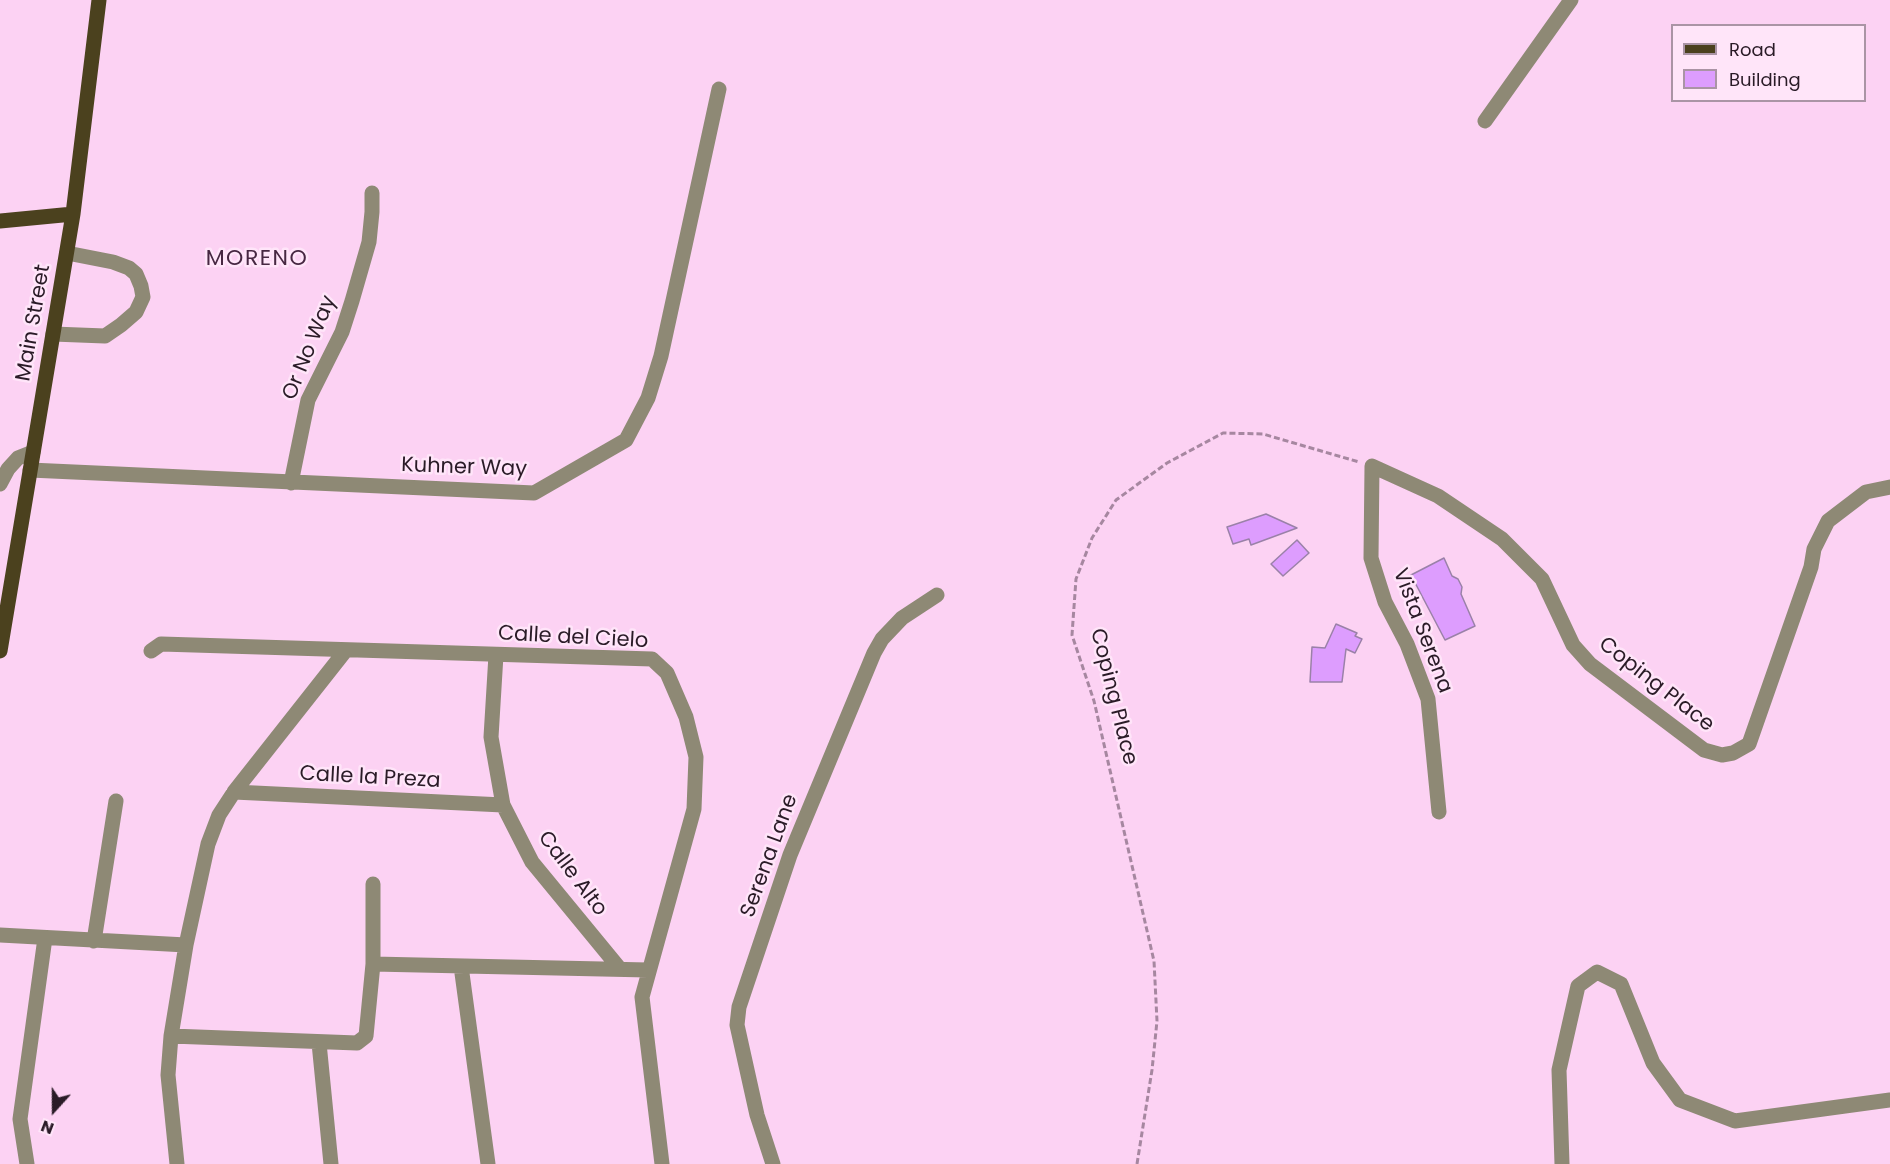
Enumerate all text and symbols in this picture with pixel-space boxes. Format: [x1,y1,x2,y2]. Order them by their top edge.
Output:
legend [1671,24,1866,102]
text: Road [1729,37,1776,62]
text: Building [1729,67,1801,92]
district label: MORENO [206,246,308,272]
street label: Main Street [11,263,57,383]
street label: Or No Way [278,292,342,404]
street label: Kuhner Way [401,453,527,483]
street label: Vista Serena [1387,565,1457,697]
street label: Calle del Cielo [497,621,649,655]
street label: Coping Place [1084,626,1142,768]
street label: Coping Place [1593,632,1719,738]
street label: Calle la Preza [299,762,441,794]
street label: Serena Lane [736,791,804,921]
street label: Calle Alto [532,827,612,921]
north arrow [24,1080,84,1140]
text: N [38,1114,57,1140]

